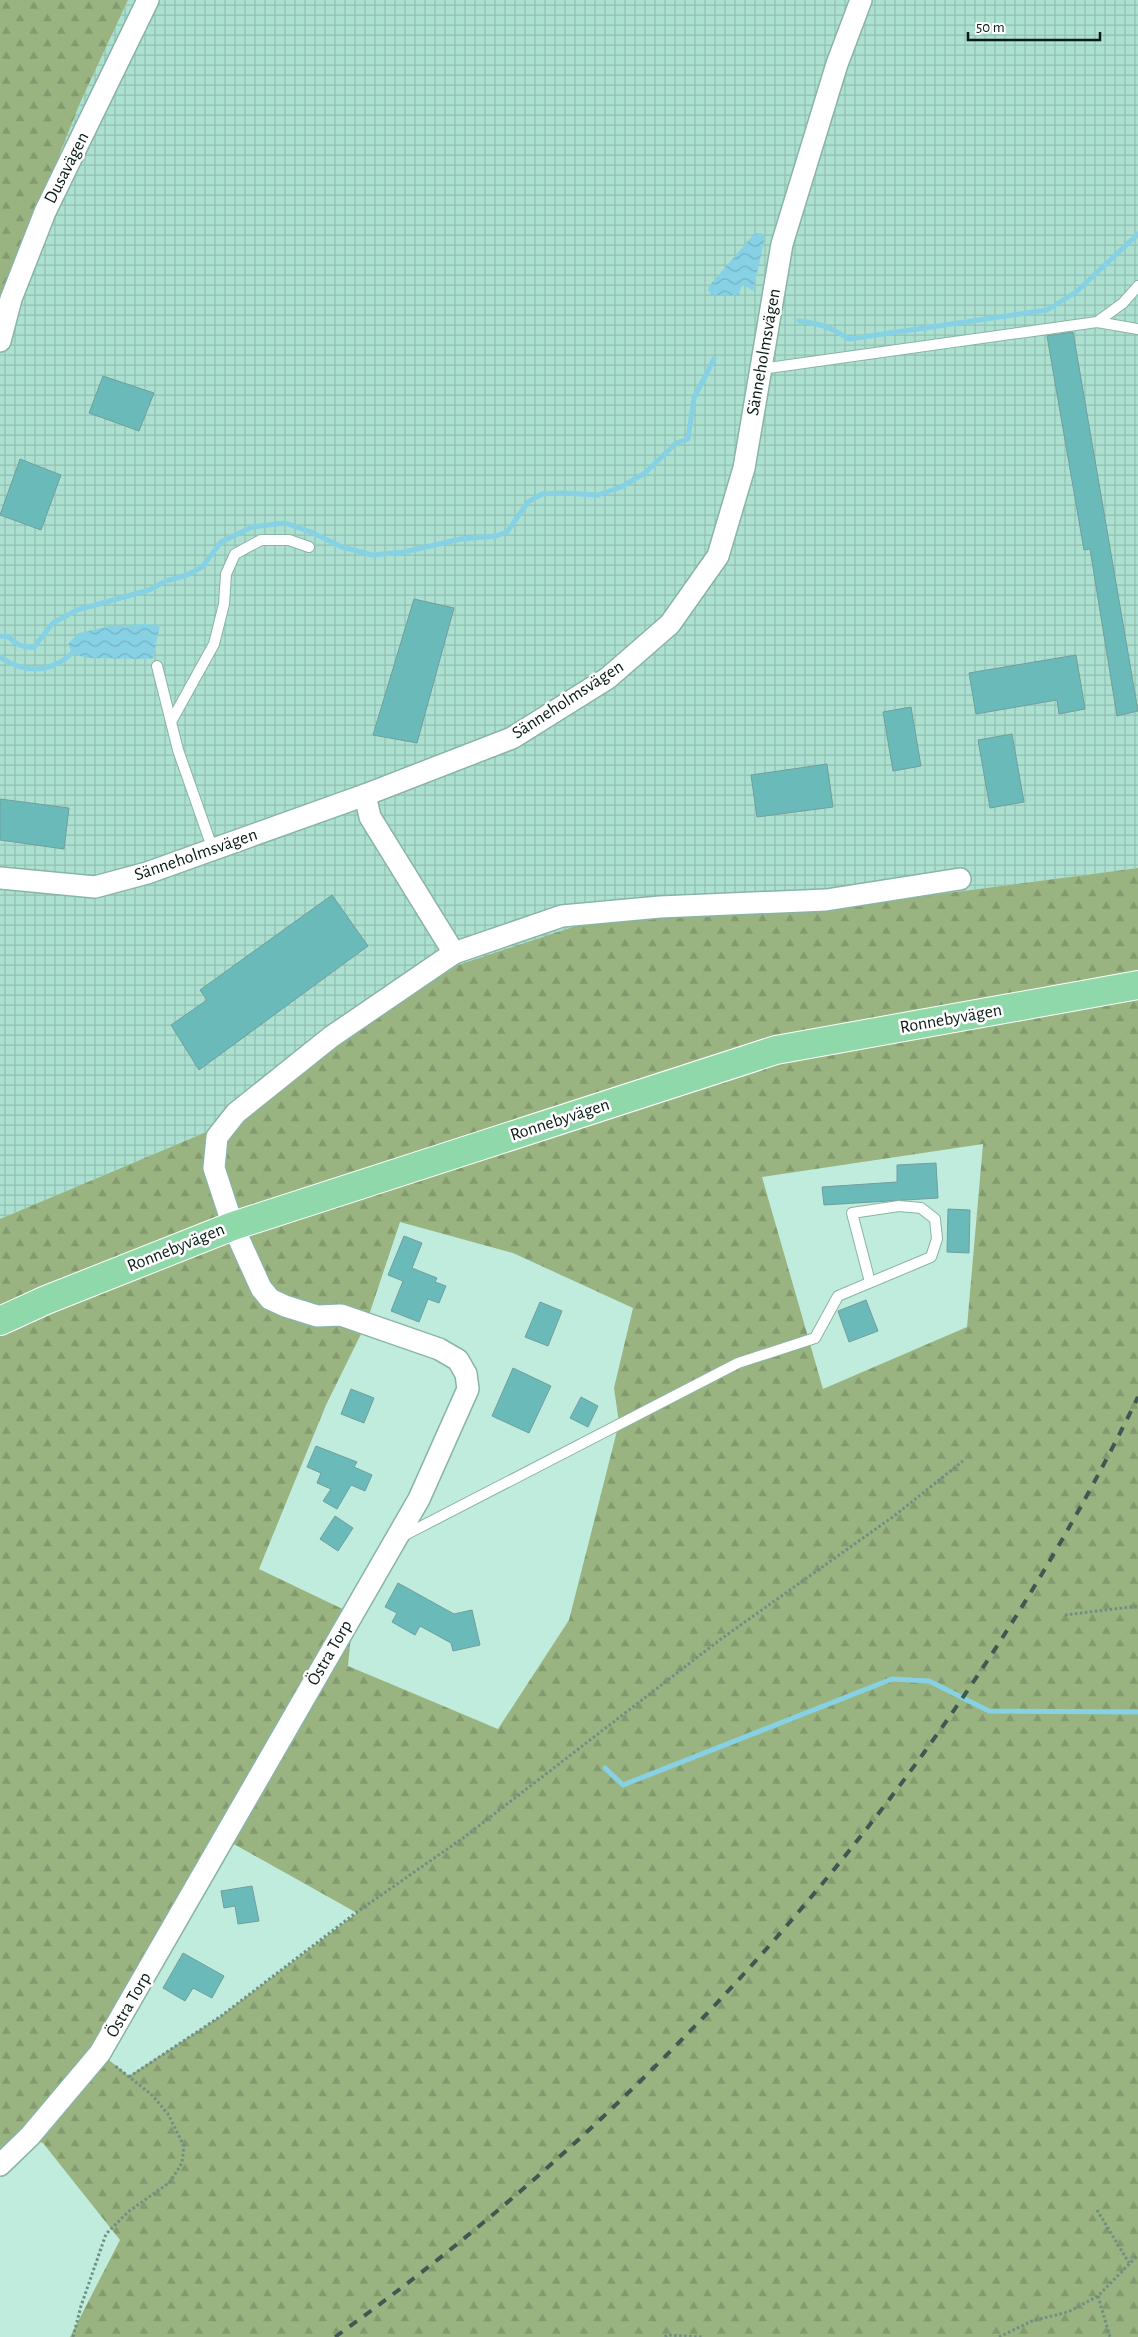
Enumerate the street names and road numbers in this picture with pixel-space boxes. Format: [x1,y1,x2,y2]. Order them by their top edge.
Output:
street label: Dusavägen [41,129,93,207]
street label: Sänneholmsvägen [744,287,784,417]
street label: Sänneholmsvägen [509,657,627,743]
street label: Sänneholmsvägen [132,826,260,884]
street label: Ronnebyvägen [899,1001,1003,1037]
street label: Ronnebyvägen [508,1095,612,1145]
street label: Ronnebyvägen [125,1220,227,1276]
street label: Östra Torp [302,1616,356,1689]
street label: Östra Torp [101,1968,155,2041]

